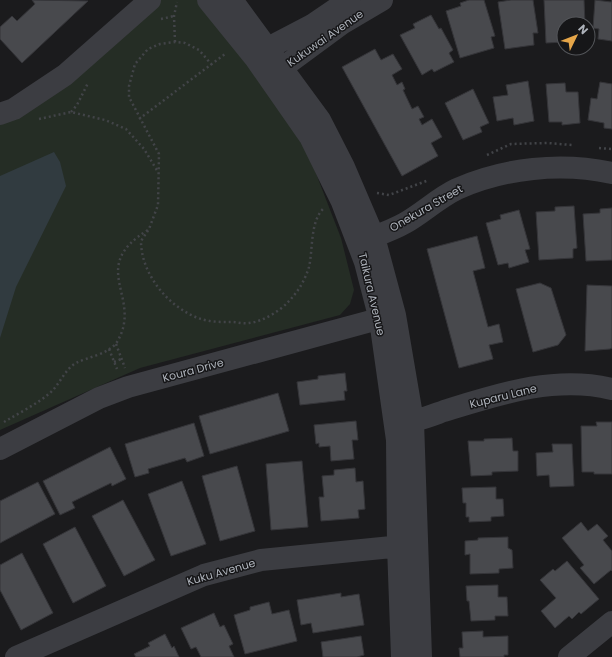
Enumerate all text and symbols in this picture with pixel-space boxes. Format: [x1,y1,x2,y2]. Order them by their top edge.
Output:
street label: Kukuwai Avenue [284,6,366,70]
north arrow [556,16,596,56]
text: N [575,21,592,38]
street label: Onekura Street [387,181,465,235]
street label: Taikura Avenue [355,251,389,337]
street label: Koura Drive [161,354,226,386]
street label: Kuparu Lane [468,380,538,412]
street label: Kuku Avenue [185,555,257,589]

